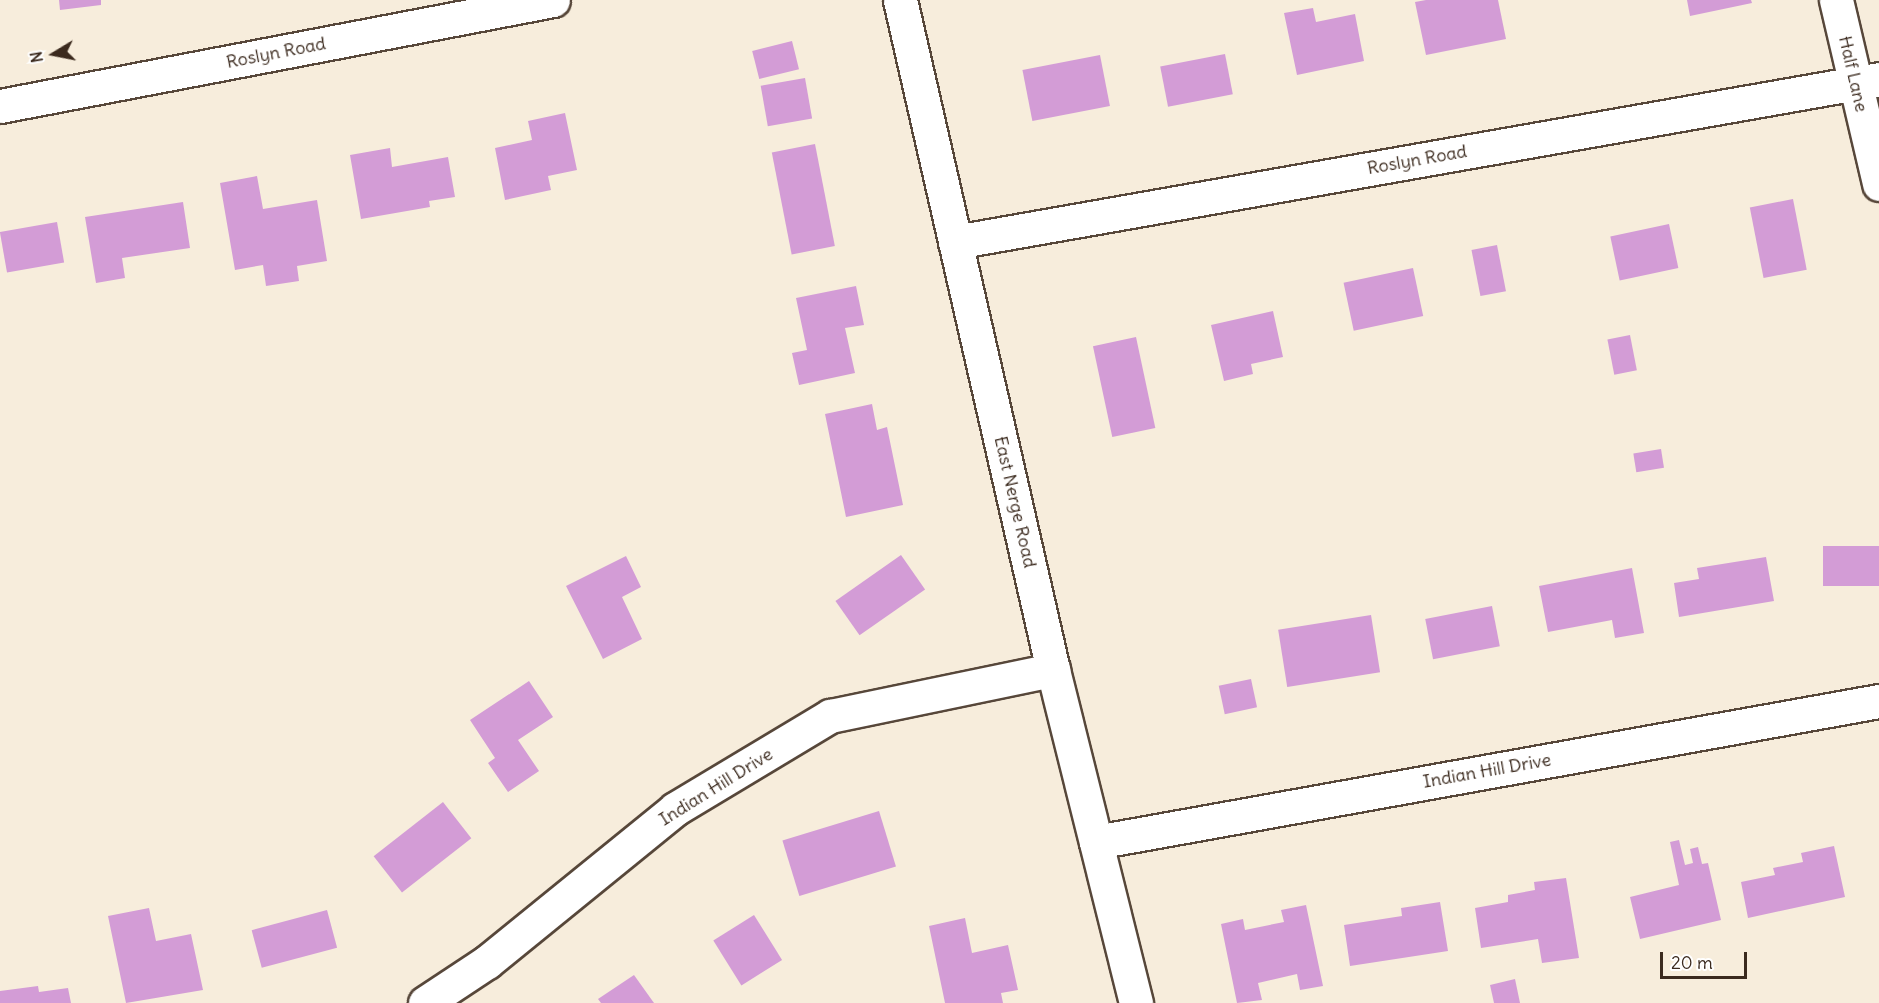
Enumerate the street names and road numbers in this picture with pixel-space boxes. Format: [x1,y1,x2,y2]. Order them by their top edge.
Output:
street label: Roslyn Road [224,33,328,73]
street label: Half Lane [1834,34,1872,114]
street label: Roslyn Road [1365,141,1469,179]
street label: East Nerge Road [989,434,1041,570]
street label: Indian Hill Drive [655,743,777,831]
street label: Indian Hill Drive [1421,749,1553,793]

